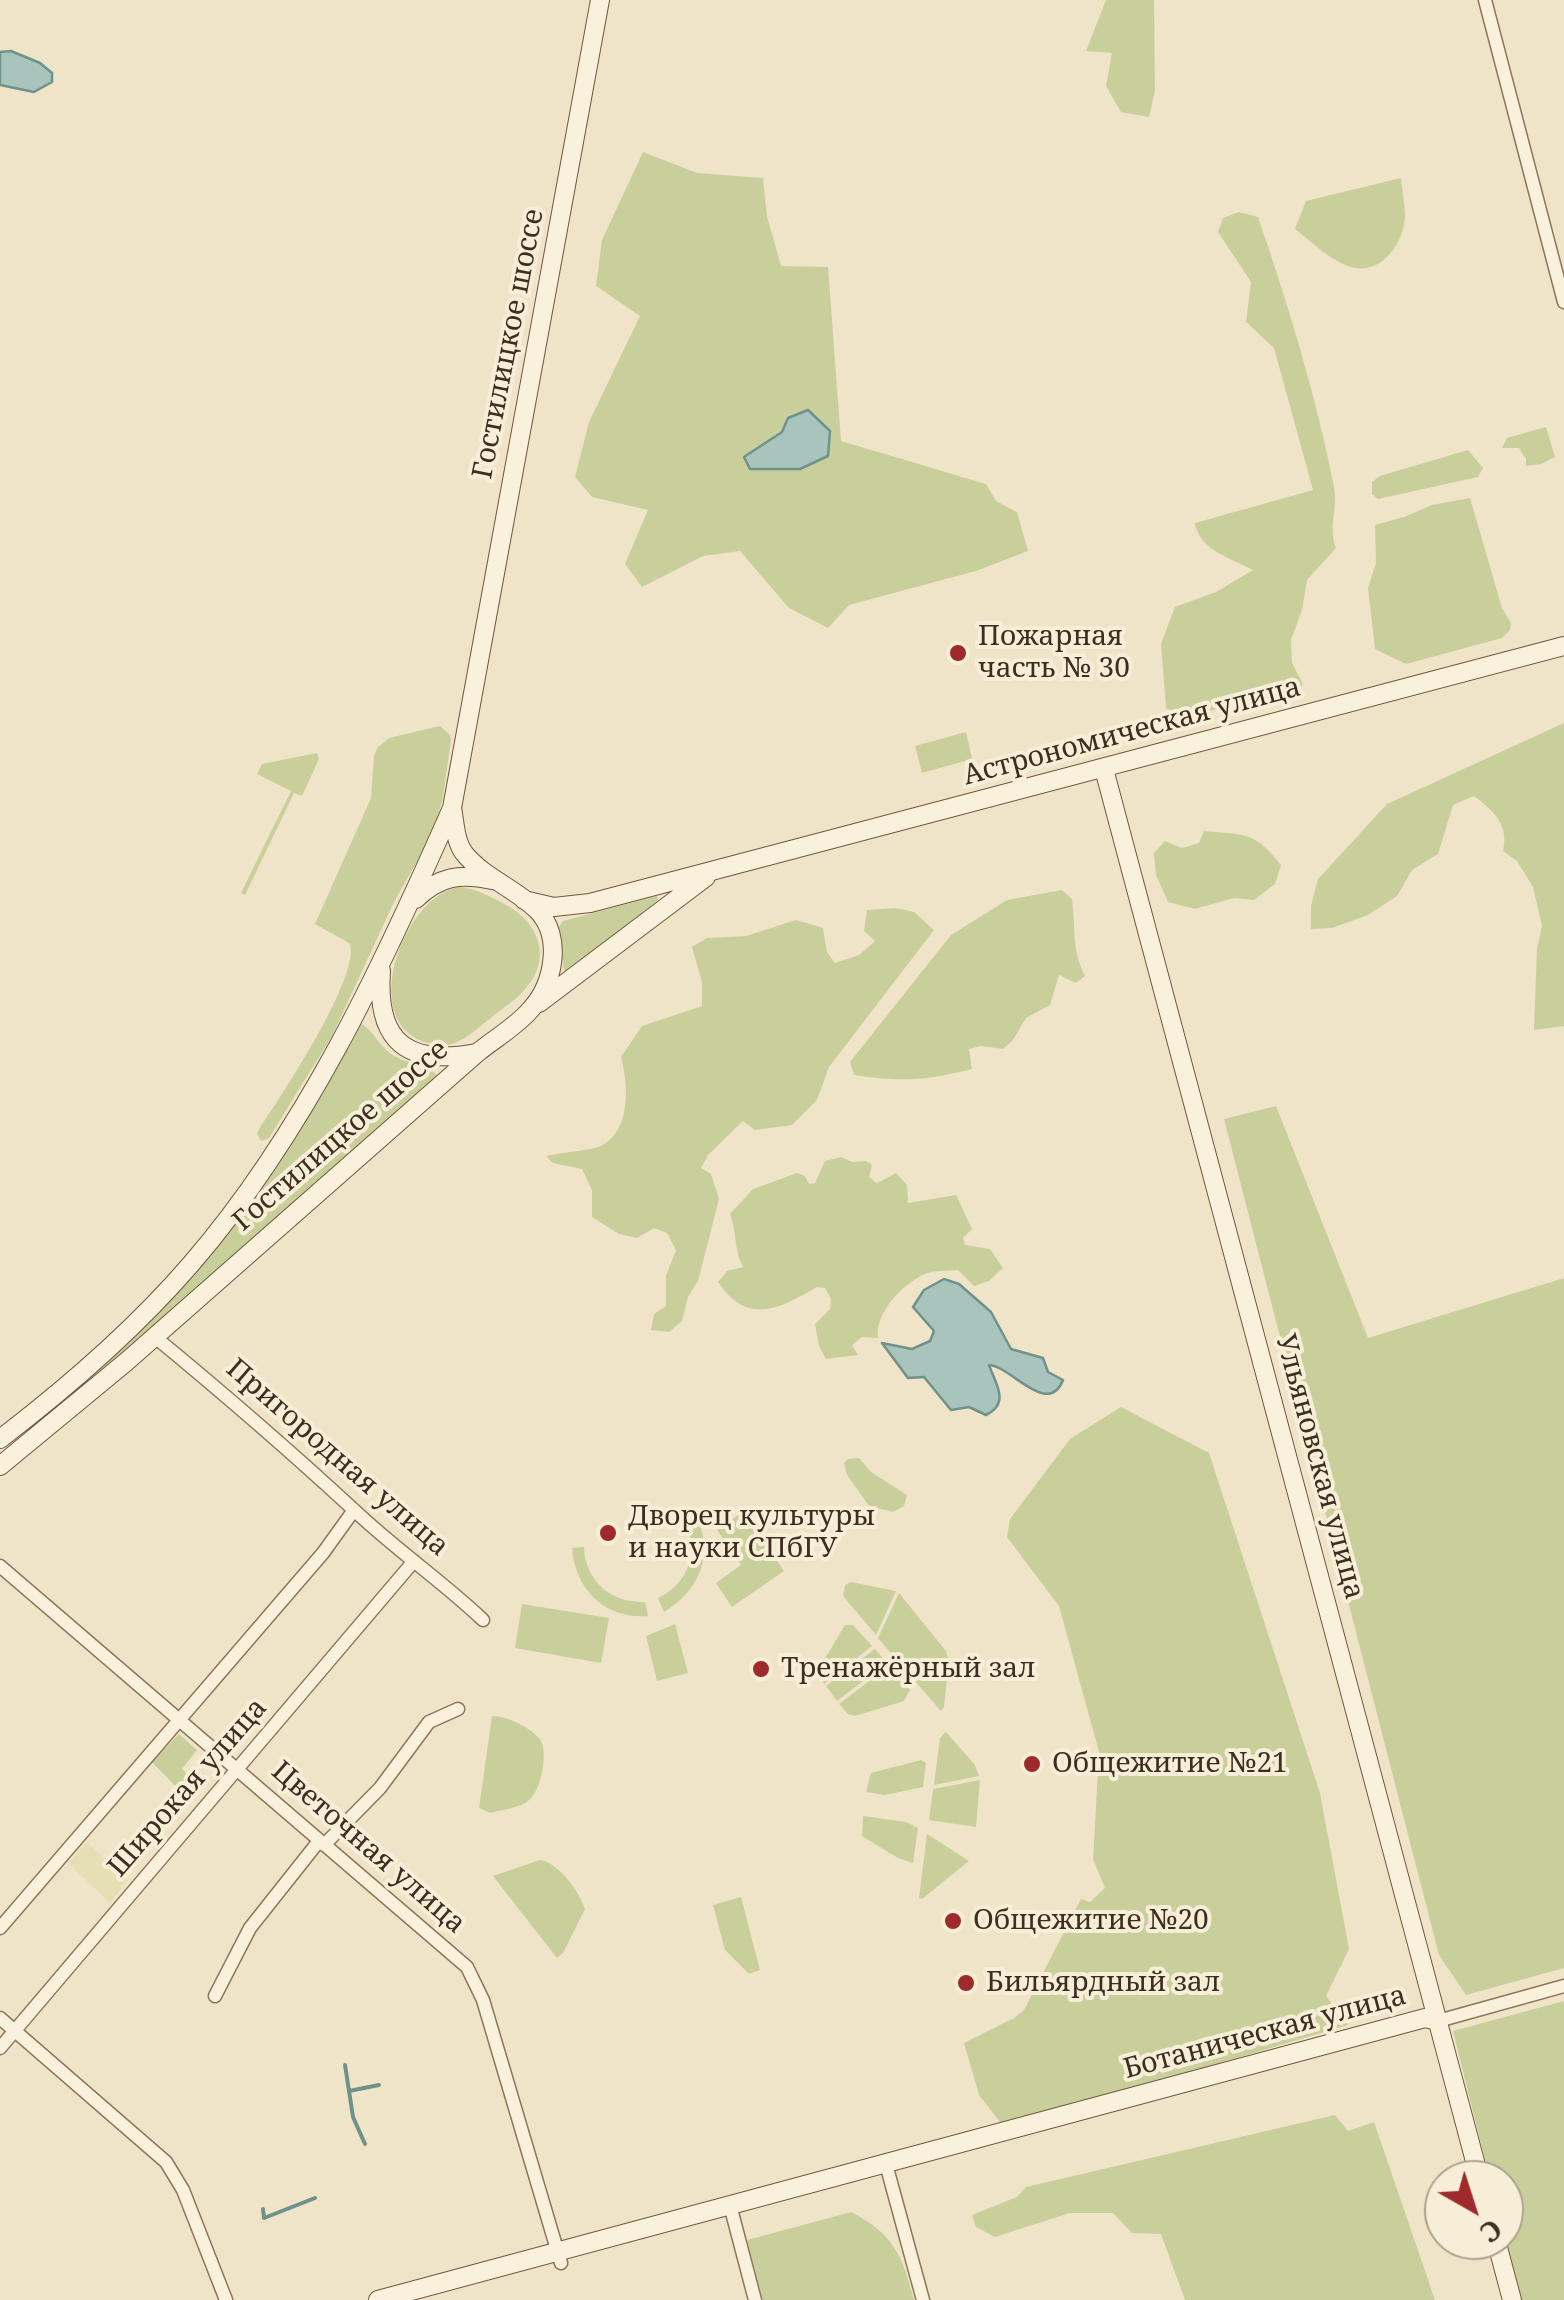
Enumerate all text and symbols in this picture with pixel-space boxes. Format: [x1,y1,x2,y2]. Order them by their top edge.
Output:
street label: Гостилицкое шоссе [466,206,552,482]
place label: Пожарная часть № 30 [978,620,1130,686]
marker: Пожарная часть № 30 [947,642,969,664]
street label: Астрономическая улица [960,671,1304,793]
street label: Гостилицкое шоссе [227,1033,455,1239]
street label: Ульяновская улица [1267,1331,1371,1603]
street label: Пригородная улица [219,1352,455,1564]
place label: Дворец культуры и науки СПбГУ [628,1500,875,1566]
marker: Дворец культуры и науки СПбГУ [597,1522,619,1544]
place label: Тренажёрный зал [781,1652,1035,1686]
marker: Тренажёрный зал [750,1658,772,1680]
street label: Широкая улица [101,1692,275,1884]
place label: Общежитие №21 [1052,1747,1288,1781]
marker: Общежитие №21 [1021,1753,1043,1775]
street label: Цветочная улица [264,1755,472,1941]
place label: Общежитие №20 [973,1904,1209,1938]
marker: Общежитие №20 [942,1910,964,1932]
place label: Бильярдный зал [986,1966,1220,2000]
marker: Бильярдный зал [955,1972,977,1994]
street label: Ботаническая улица [1120,1979,1410,2087]
north arrow [1424,2160,1524,2260]
text: С [1472,2211,1511,2252]

